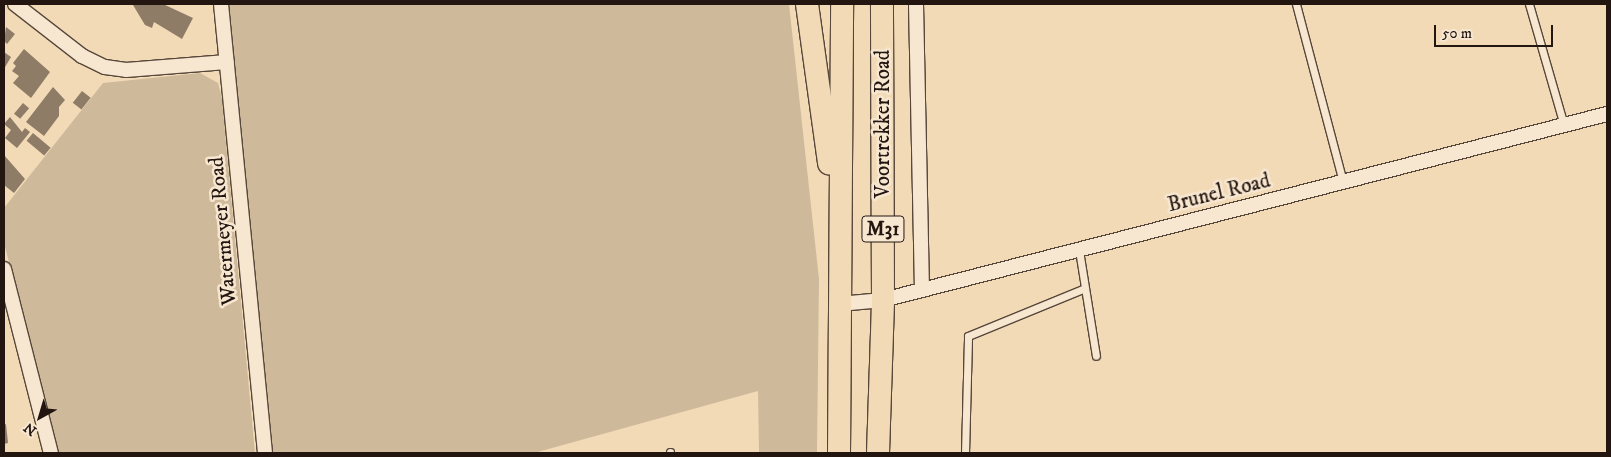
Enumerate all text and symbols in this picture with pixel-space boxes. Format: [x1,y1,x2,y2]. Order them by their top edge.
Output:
scale bar [1436,15,1555,47]
text: 50 m [1442,24,1472,43]
street label: Voortrekker Road [870,50,896,198]
street label: Watermeyer Road [204,156,242,306]
street label: Brunel Road [1165,168,1273,218]
road number: M31 [860,212,906,246]
north arrow [15,392,65,442]
text: N [20,418,41,439]

